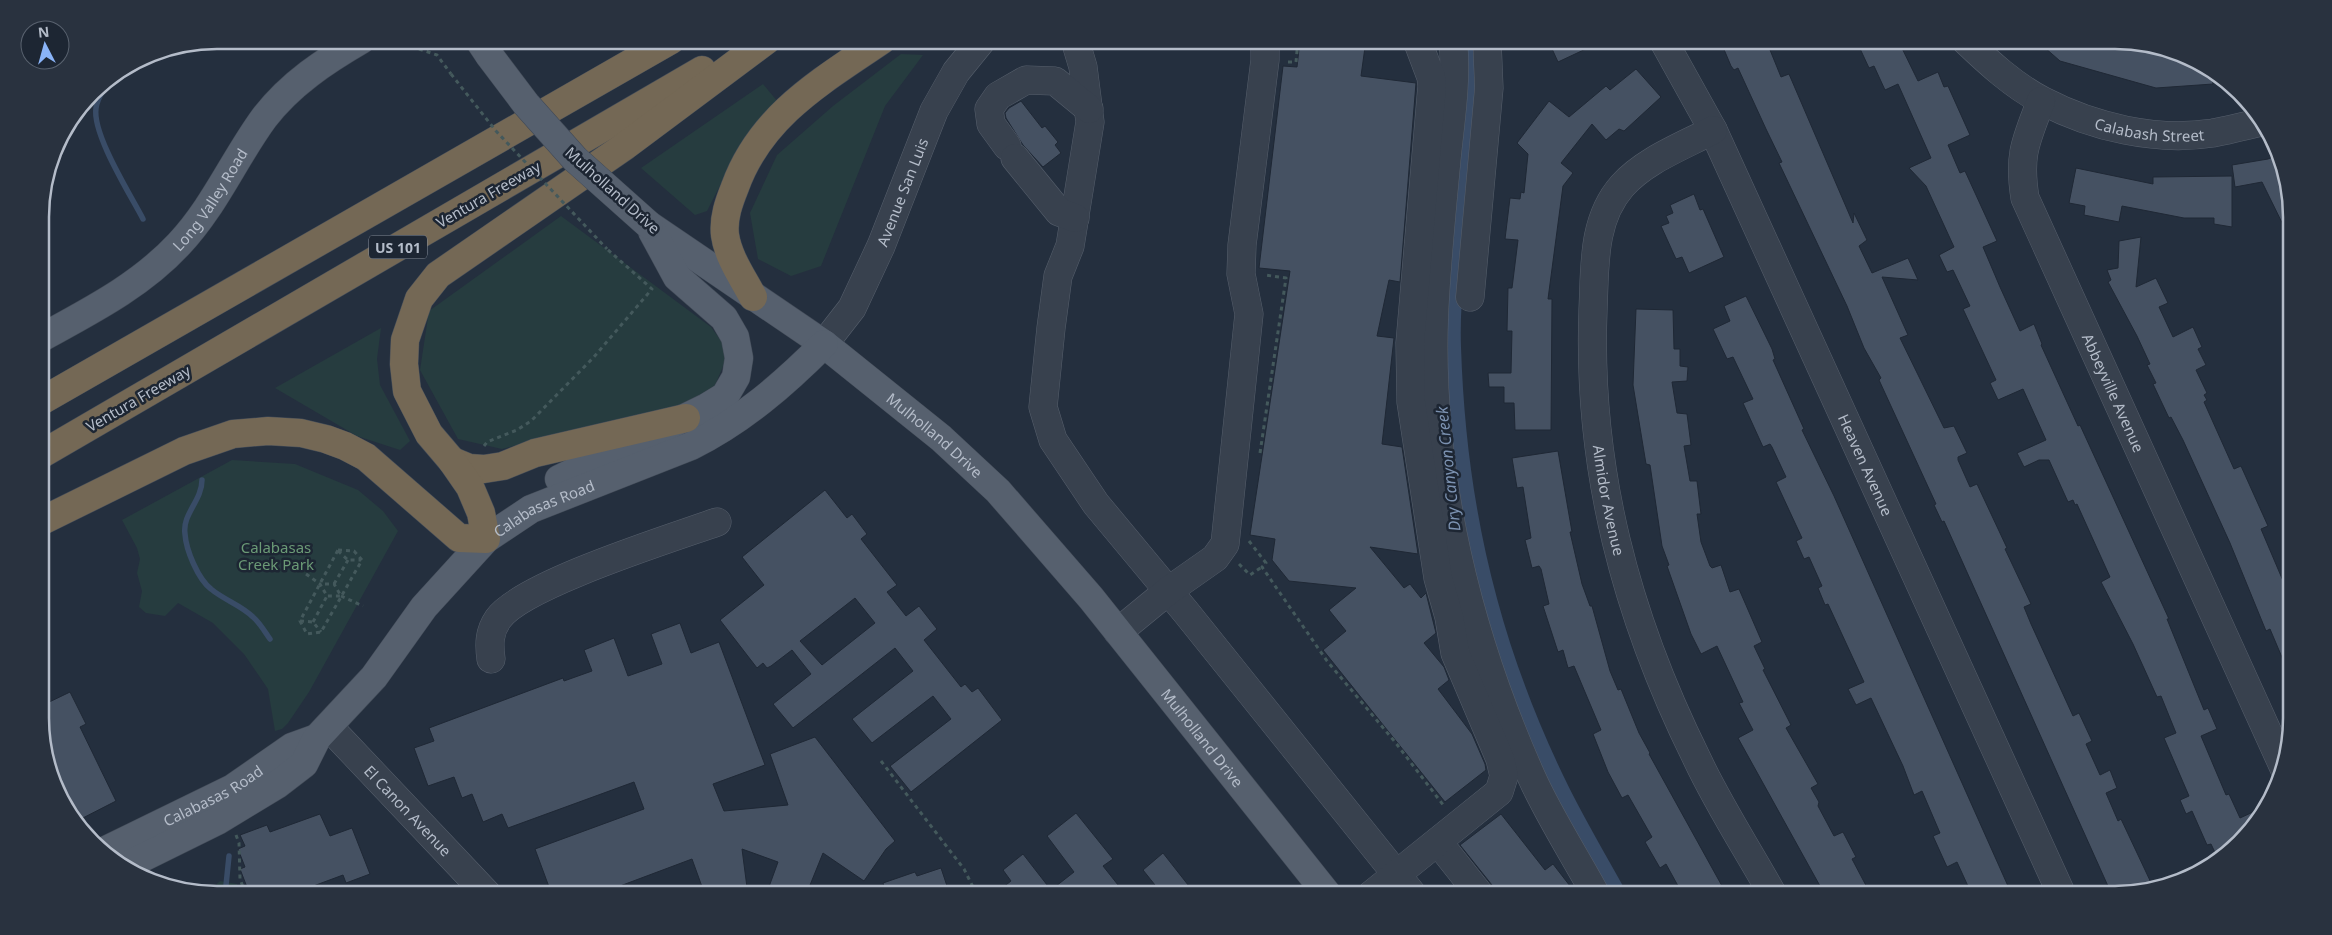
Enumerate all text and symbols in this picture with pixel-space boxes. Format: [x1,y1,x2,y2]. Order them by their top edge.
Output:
north arrow [20,20,70,70]
text: N [37,22,50,42]
street label: Calabash Street [2092,113,2206,146]
street label: Avenue San Luis [872,135,932,249]
street label: Mulholland Drive [561,142,665,238]
street label: Long Valley Road [168,144,252,255]
street label: Ventura Freeway [432,156,544,232]
road number: US 101 [369,236,427,258]
street label: Abbeyville Avenue [2078,330,2149,455]
street label: Ventura Freeway [82,360,194,436]
street label: Mulholland Drive [882,388,987,482]
water label: Dry Canyon Creek [1430,404,1466,533]
street label: Heaven Avenue [1834,411,1898,519]
street label: Almidor Avenue [1589,444,1629,558]
street label: Calabasas Road [489,475,597,541]
park label: Calabasas Creek Park [238,537,314,574]
street label: Mulholland Drive [1157,684,1248,791]
street label: Calabasas Road [160,760,267,831]
street label: El Canon Avenue [360,761,456,860]

